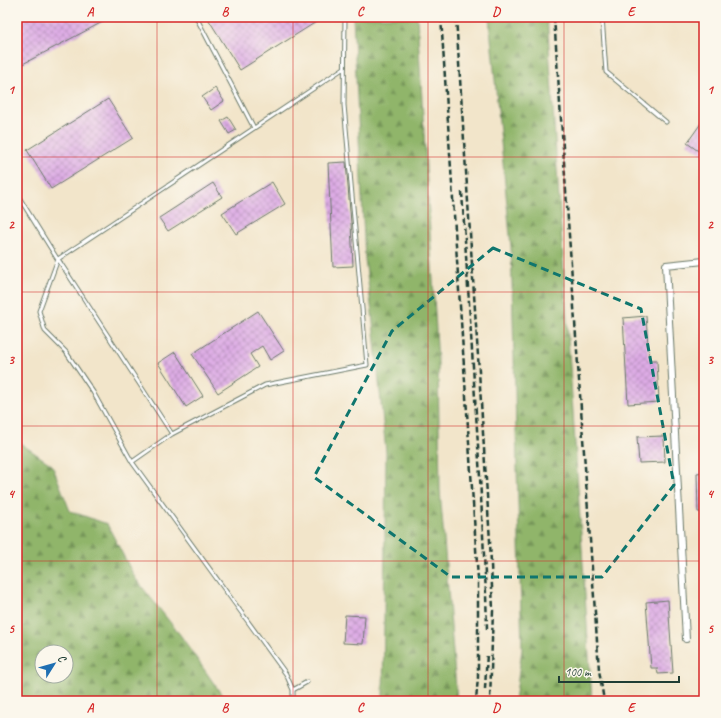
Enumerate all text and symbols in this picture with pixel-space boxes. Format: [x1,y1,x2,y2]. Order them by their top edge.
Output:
text: A [87,4,95,20]
text: B [222,4,230,20]
text: C [357,4,365,20]
text: D [492,4,501,20]
text: E [628,4,637,20]
text: 1 [8,82,16,98]
text: 1 [707,82,715,98]
text: 2 [8,217,15,233]
text: 2 [707,217,714,233]
text: 3 [8,352,15,368]
text: 3 [707,352,714,368]
text: 4 [8,486,16,502]
text: 4 [707,486,715,502]
text: 5 [8,621,15,637]
text: 5 [707,621,714,637]
north arrow [34,644,74,684]
text: С [55,652,70,666]
scale bar [559,658,679,684]
text: 100 m [565,664,592,680]
text: A [87,700,95,716]
text: B [222,700,230,716]
text: C [357,700,365,716]
text: D [492,700,501,716]
text: E [628,700,637,716]

